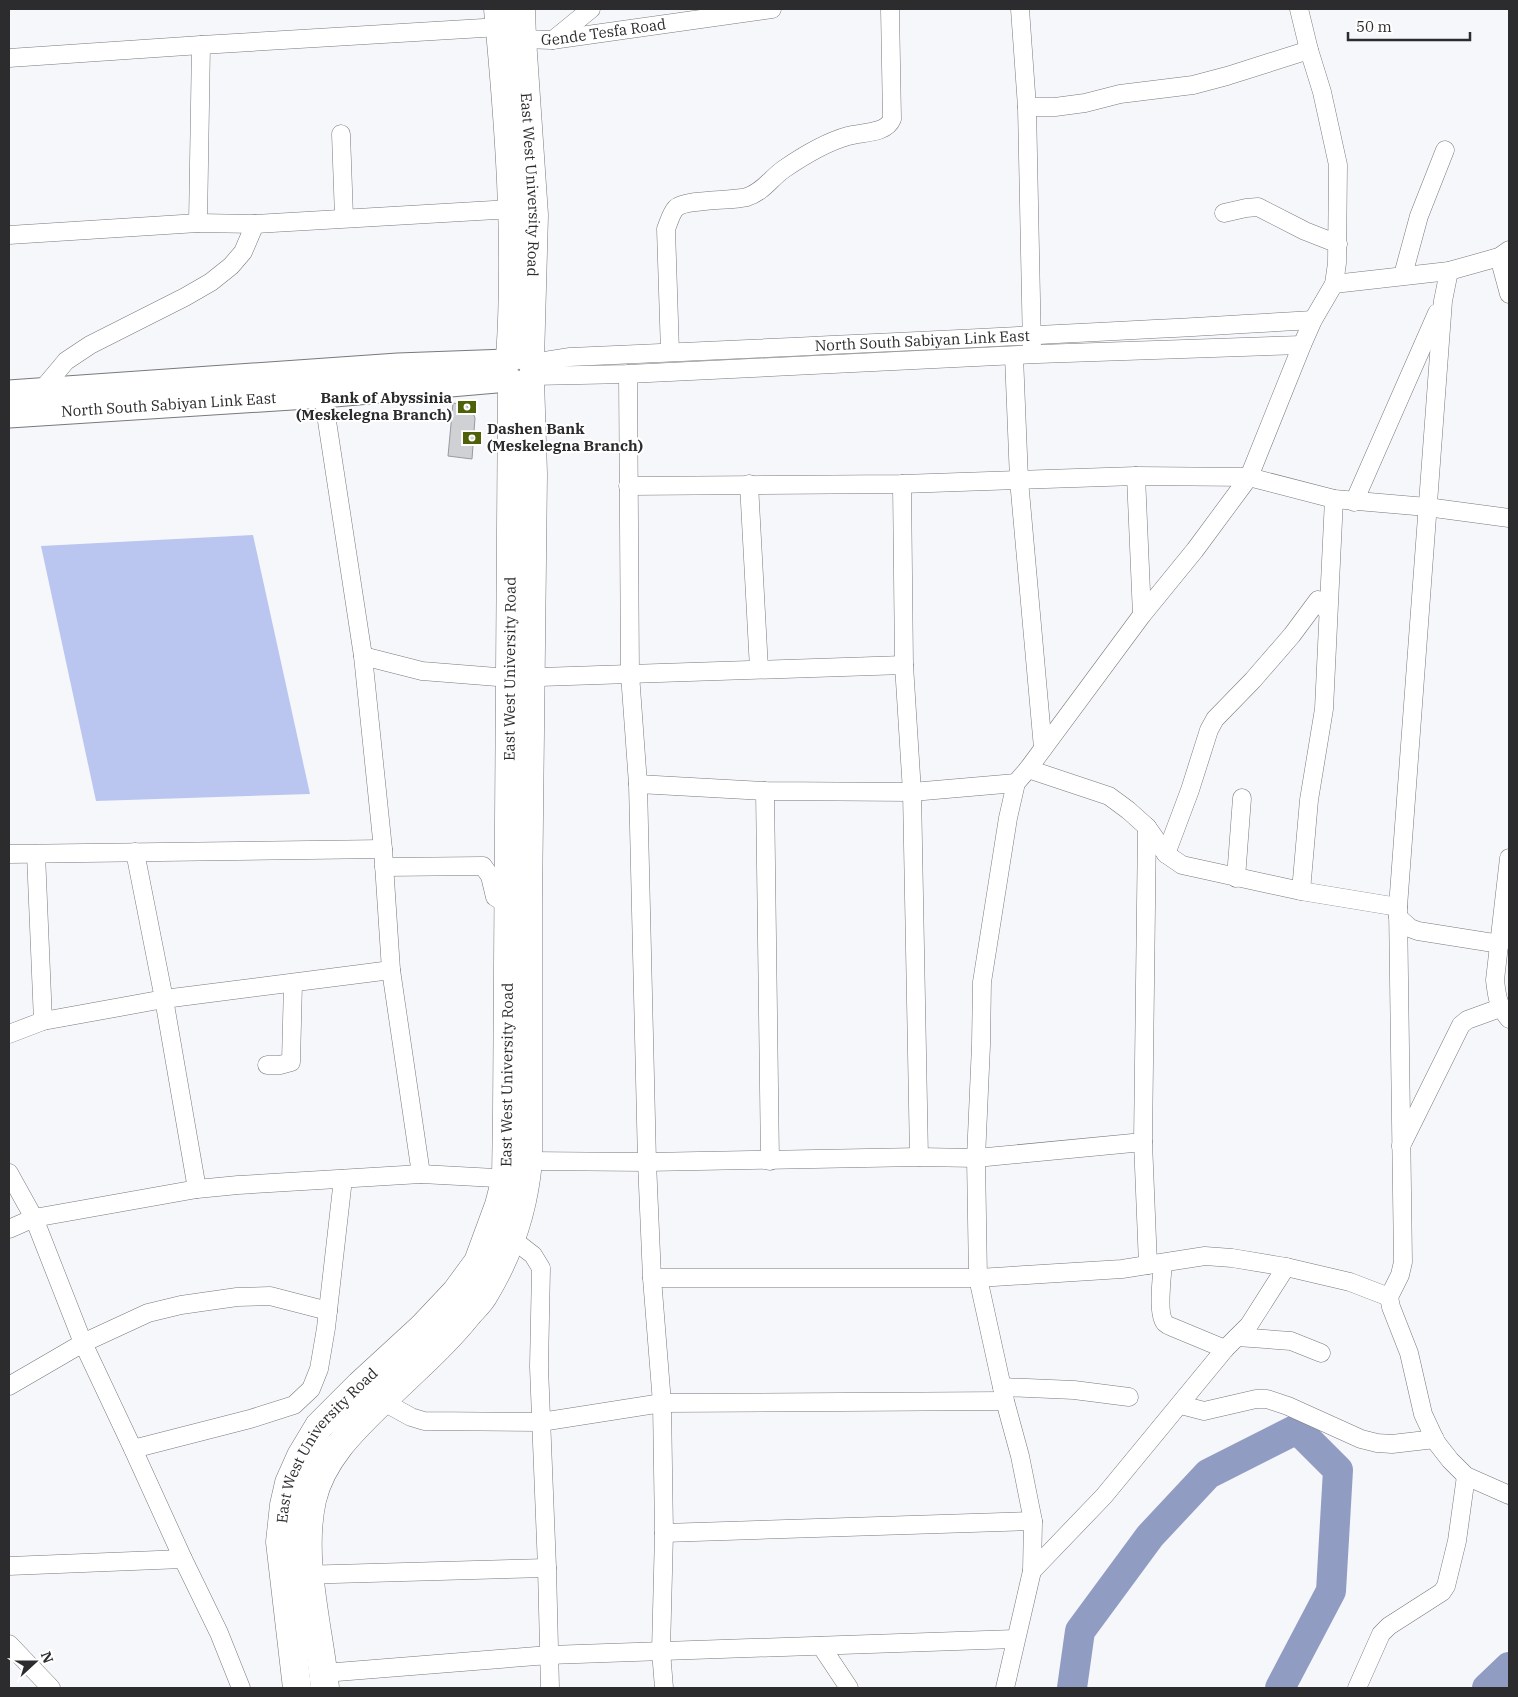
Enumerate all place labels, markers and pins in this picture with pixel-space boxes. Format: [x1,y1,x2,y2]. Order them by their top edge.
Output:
place label: Bank of Abyssinia (Meskelegna Branch) [296,388,452,424]
bank icon: Bank of Abyssinia (Meskelegna Branch) [456,396,478,418]
place label: Dashen Bank (Meskelegna Branch) [487,419,643,455]
bank icon: Dashen Bank (Meskelegna Branch) [461,427,483,449]

